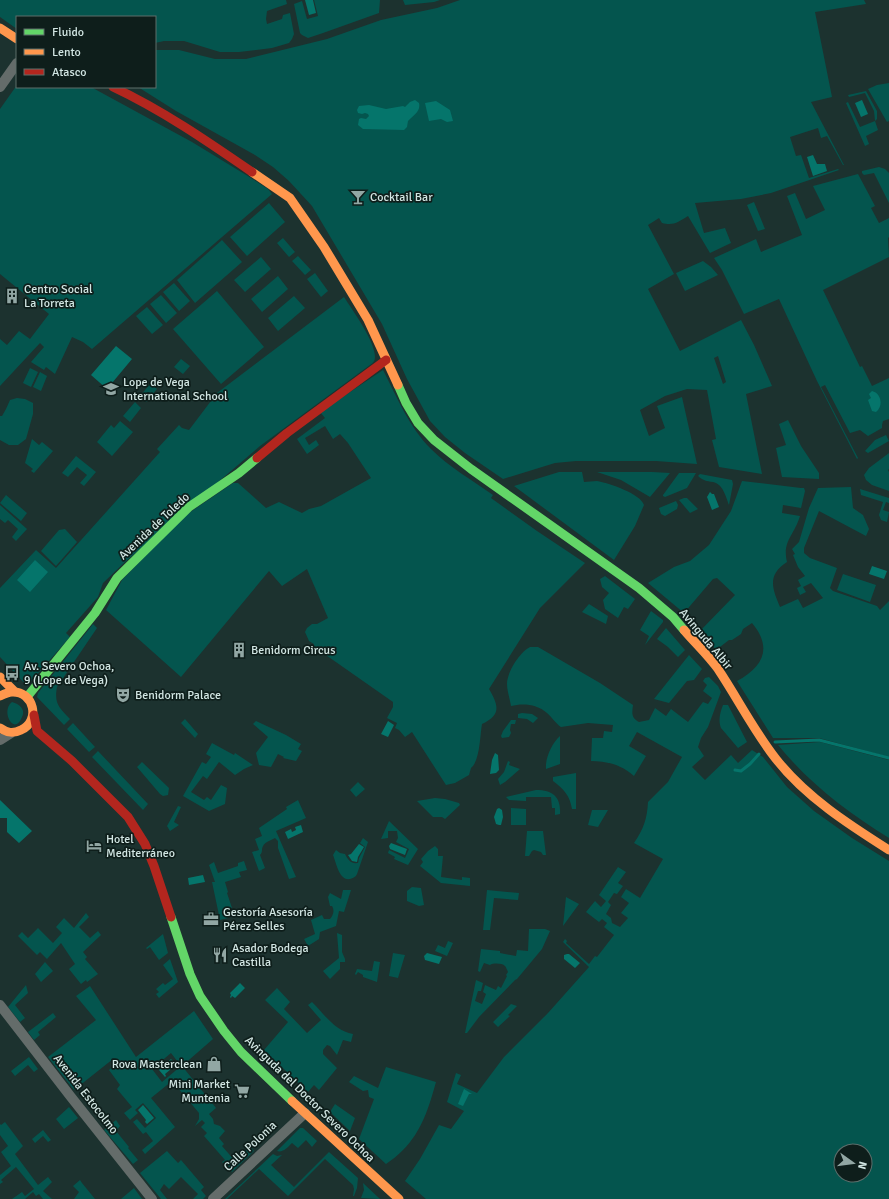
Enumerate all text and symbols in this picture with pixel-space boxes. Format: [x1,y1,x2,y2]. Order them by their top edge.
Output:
legend [16,16,156,88]
text: Fluido [52,25,84,40]
text: Lento [52,45,81,60]
text: Atasco [52,65,87,80]
bar icon: Cocktail Bar [349,188,367,206]
place label: Cocktail Bar [370,190,433,205]
place label: Centro Social La Torreta [24,282,93,311]
building icon: Centro Social La Torreta [3,287,21,305]
place label: Lope de Vega International School [123,375,228,404]
school or university icon: Lope de Vega International School [102,380,120,398]
street label: Avenida de Toledo [116,490,193,563]
street label: Avinguda Albir [676,606,736,673]
building icon: Benidorm Circus [230,641,248,659]
place label: Benidorm Circus [251,643,335,658]
place label: Av. Severo Ochoa, 9 (Lope de Vega) [24,659,114,688]
bus stop icon: Av. Severo Ochoa, 9 (Lope de Vega) [3,664,21,682]
theatre icon: Benidorm Palace [114,686,132,704]
place label: Benidorm Palace [135,688,221,703]
place label: Hotel Mediterráneo [106,832,175,861]
hotel icon: Hotel Mediterráneo [85,837,103,855]
place label: Gestoría Asesoría Pérez Selles [223,905,313,934]
office icon: Gestoría Asesoría Pérez Selles [202,910,220,928]
place label: Asador Bodega Castilla [232,941,309,970]
restaurant icon: Asador Bodega Castilla [211,946,229,964]
street label: Avinguda del Doctor Severo Ochoa [241,1033,378,1166]
street label: Avenida Estocolmo [50,1052,121,1137]
shop icon: Rova Masterclean [205,1055,223,1073]
place label: Rova Masterclean [112,1057,202,1072]
place label: Mini Market Muntenia [168,1077,230,1106]
supermarket icon: Mini Market Muntenia [233,1082,251,1100]
street label: Calle Polonia [221,1118,280,1175]
north arrow [833,1143,873,1183]
text: N [855,1160,869,1171]

